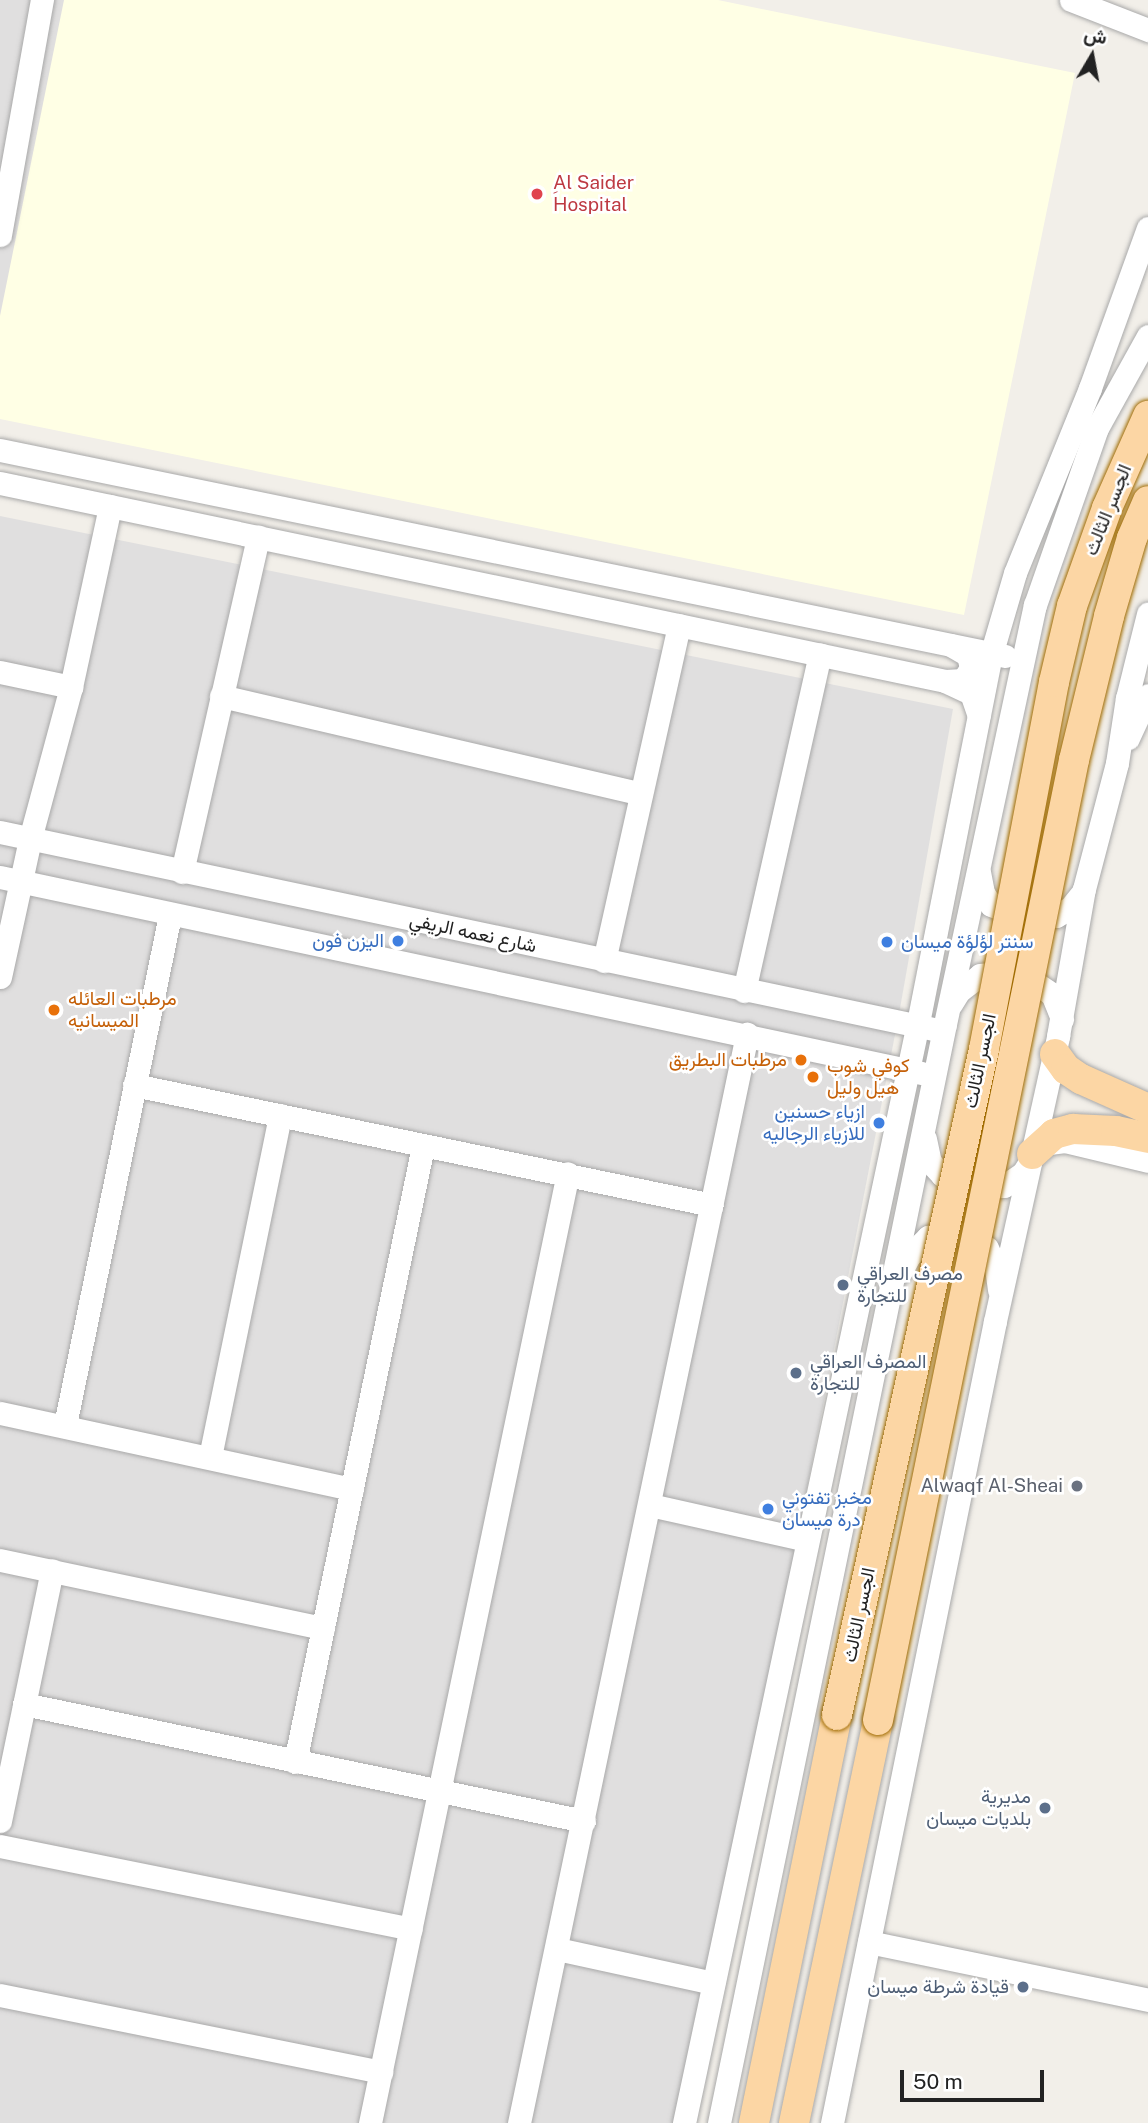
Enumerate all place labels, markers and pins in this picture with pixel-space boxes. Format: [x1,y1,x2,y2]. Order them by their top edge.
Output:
place label: ِAl Saider Hospital [553,172,634,216]
marker: ِAl Saider Hospital [527,184,547,204]
place label: اليزن فون [312,930,384,952]
place label: سنتر لؤلؤة ميسان [901,931,1033,953]
marker: اليزن فون [390,933,406,949]
marker: سنتر لؤلؤة ميسان [879,934,895,950]
place label: مرطبات العائله الميسانيه [68,988,177,1032]
marker: مرطبات العائله الميسانيه [46,1002,62,1018]
place label: مرطبات البطريق [669,1049,787,1071]
marker: مرطبات البطريق [793,1052,809,1068]
place label: كوفي شوب هيل وليل [827,1055,910,1099]
marker: كوفي شوب هيل وليل [805,1069,821,1085]
place label: ازياء حسنين للازياء الرجاليه [763,1101,865,1145]
marker: ازياء حسنين للازياء الرجاليه [871,1115,887,1131]
place label: مصرف العراقي للتجارة [857,1263,963,1307]
marker: مصرف العراقي للتجارة [835,1277,851,1293]
place label: المصرف العراقي للتجارة [810,1351,926,1395]
marker: المصرف العراقي للتجارة [788,1365,804,1381]
place label: Alwaqf Al-Sheai [920,1475,1063,1497]
marker: Alwaqf Al-Sheai [1069,1478,1085,1494]
place label: مخبز تفتوني درة ميسان [782,1487,872,1531]
marker: مخبز تفتوني درة ميسان [760,1501,776,1517]
place label: مديرية بلديات ميسان [926,1786,1031,1830]
marker: مديرية بلديات ميسان [1037,1800,1053,1816]
place label: قيادة شرطة ميسان [867,1976,1009,1998]
marker: قيادة شرطة ميسان [1015,1979,1031,1995]

